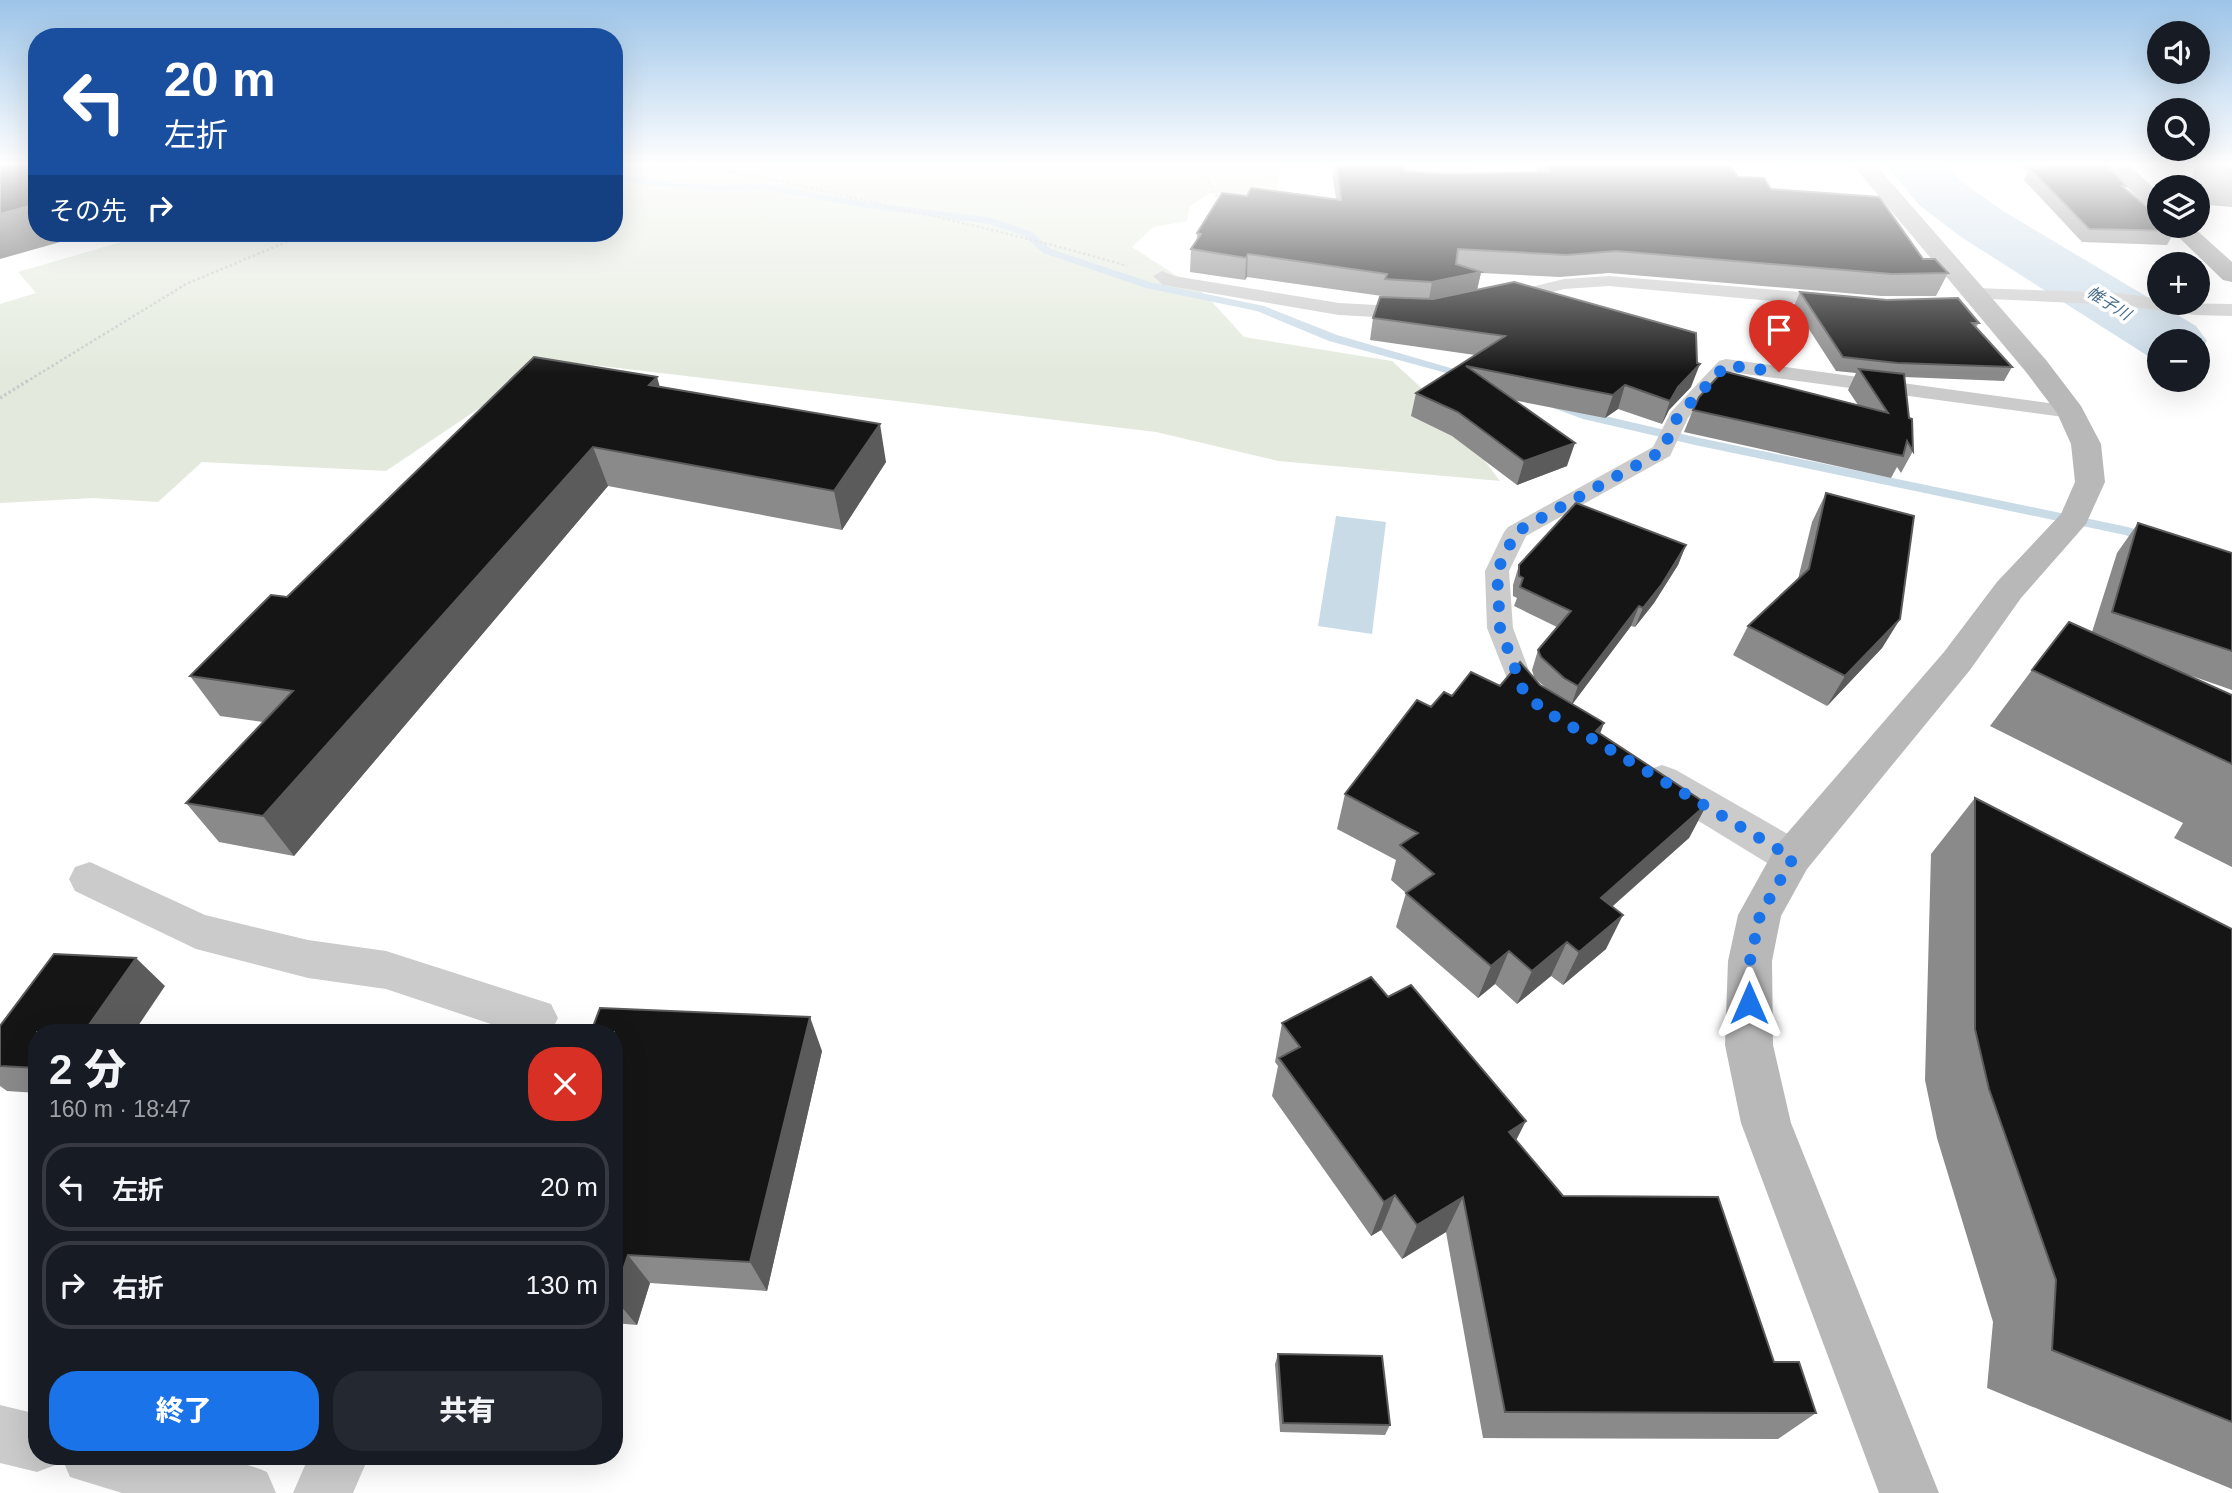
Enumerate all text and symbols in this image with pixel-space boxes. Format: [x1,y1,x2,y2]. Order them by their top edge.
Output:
map controls [2147,21,2210,392]
button: sound [2147,21,2210,84]
text: 20 m [164,52,276,106]
icon: left [49,56,140,147]
button: search [2147,98,2210,161]
text: 左折 [164,117,228,153]
button: layers [2147,175,2210,238]
icon: right [141,189,179,227]
text: その先 [49,196,127,226]
button: + [2147,252,2210,315]
water label: 帷子川 [2084,283,2136,324]
pin [1749,300,1809,372]
icon: arrive [1760,311,1798,349]
button: − [2147,329,2210,392]
position arrow [1712,966,1786,1040]
text: 2 分 [49,1046,126,1093]
button: close [528,1047,602,1121]
text: 160 m · 18:47 [49,1096,191,1122]
icon: left [53,1168,91,1206]
text: 20 m [540,1172,598,1202]
text: 左折 [112,1175,164,1205]
icon: right [53,1266,91,1304]
text: 130 m [526,1270,598,1300]
text: 右折 [112,1273,164,1303]
button: 終了 [49,1371,319,1451]
button: 共有 [333,1371,602,1451]

